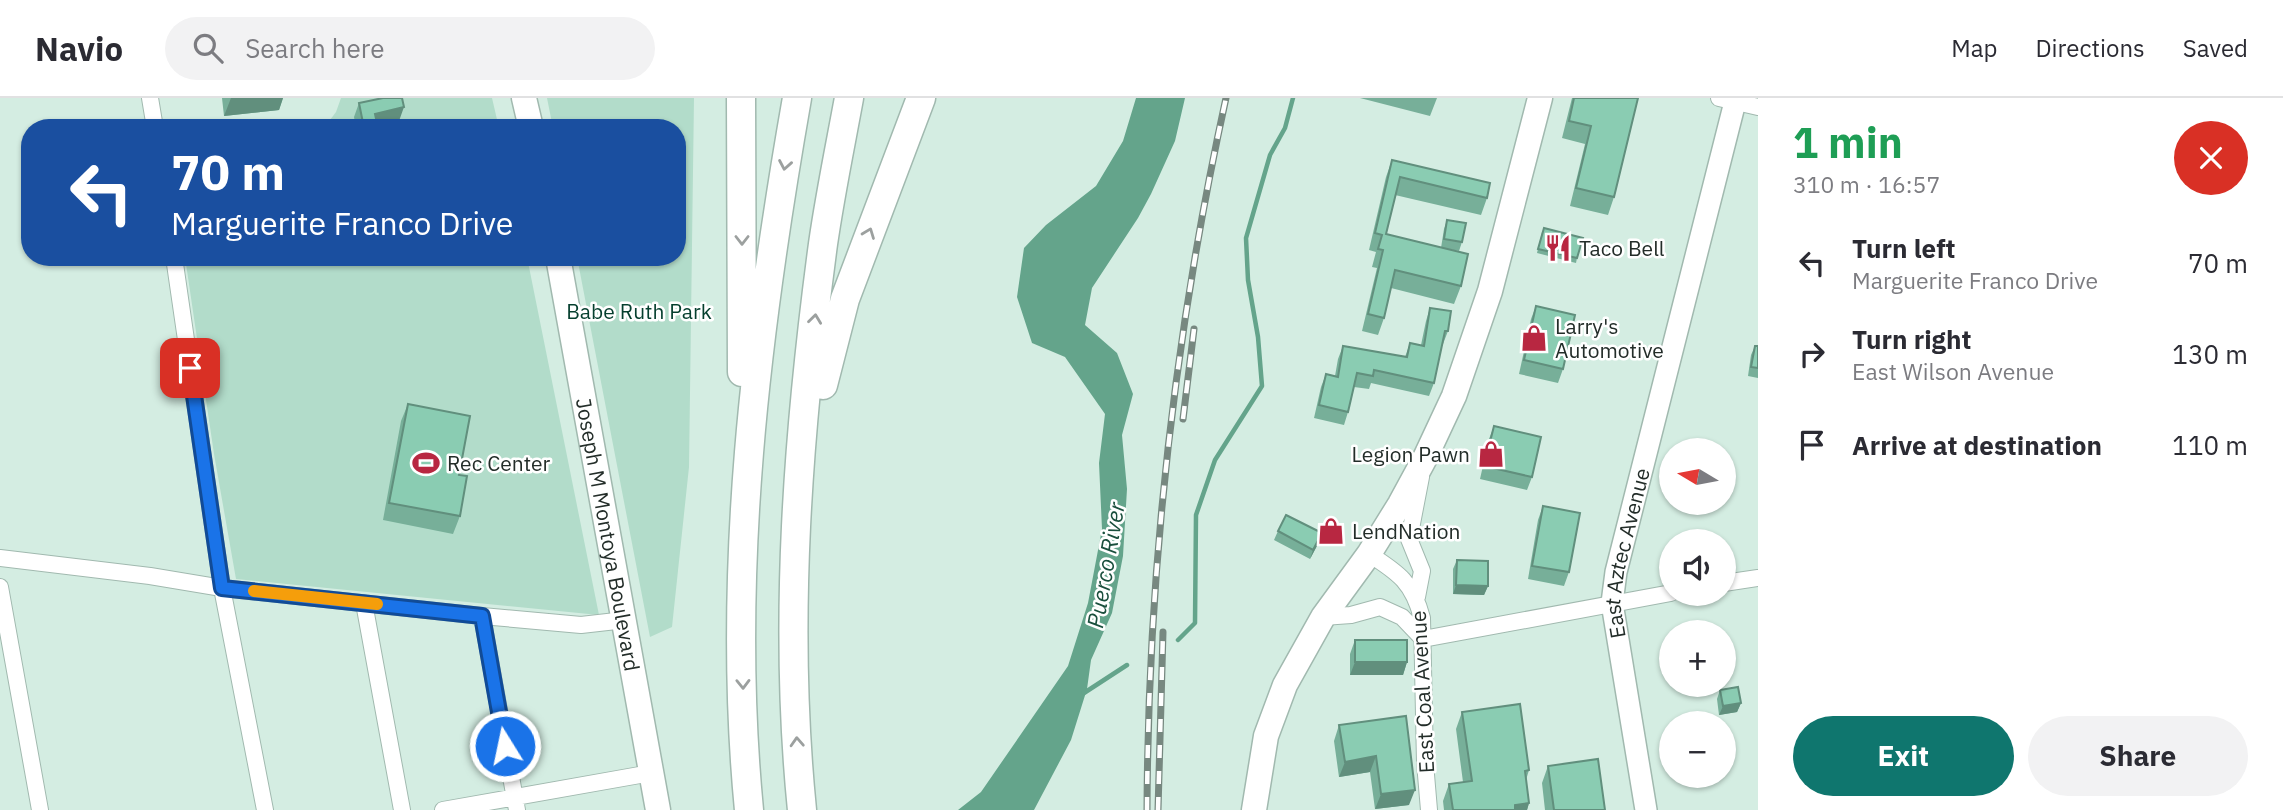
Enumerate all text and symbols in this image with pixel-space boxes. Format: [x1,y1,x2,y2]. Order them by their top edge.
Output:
search box [165,17,655,80]
text: Navio [35,27,123,70]
icon: search [189,29,227,67]
text: Search here [245,31,385,65]
text: Map [1951,32,1997,64]
text: Directions [2035,32,2145,64]
text: Saved [2183,32,2248,64]
text: 1 min [1793,115,1903,170]
button: close [2174,121,2248,195]
text: 70 m [171,140,285,203]
icon: left [56,147,147,238]
one-way arrow [778,159,793,171]
text: 310 m · 16:57 [1793,169,1940,199]
text: Marguerite Franco Drive [171,202,513,244]
one-way arrow [861,227,875,239]
text: Turn left [1852,231,1955,265]
restaurant icon: Taco Bell [1543,233,1573,263]
place label: Taco Bell [1579,234,1665,262]
one-way arrow [734,235,750,245]
icon: left [1793,244,1831,282]
text: 70 m [2188,246,2248,280]
text: Marguerite Franco Drive [1852,265,2098,295]
park label: Babe Ruth Park [566,297,712,325]
place label: Larry's Automotive [1555,312,1664,364]
one-way arrow [807,314,822,325]
text: Turn right [1852,322,1971,356]
shop icon: Larry's Automotive [1519,323,1549,353]
icon: right [1793,335,1831,373]
text: 130 m [2172,337,2248,371]
pin [160,338,220,398]
icon: arrive [171,349,209,387]
text: East Wilson Avenue [1852,356,2054,386]
street label: Joseph M Montoya Boulevard [570,396,647,673]
icon: arrive [1793,426,1831,464]
text: Arrive at destination [1852,428,2102,462]
text: 110 m [2172,428,2248,462]
north arrow [1659,438,1736,514]
map controls [1659,438,1736,788]
shop icon: Legion Pawn [1476,439,1506,469]
place label: Legion Pawn [1351,440,1470,468]
sports icon: Rec Center [411,448,441,478]
place label: Rec Center [447,449,550,477]
street label: East Aztec Avenue [1598,465,1656,641]
water label: Puerco River [1079,499,1131,630]
shop icon: LendNation [1316,516,1346,546]
place label: LendNation [1352,517,1460,545]
button: sound [1659,529,1736,606]
street label: East Coal Avenue [1404,610,1440,774]
button: + [1659,620,1736,697]
one-way arrow [735,679,751,690]
position arrow [468,709,542,783]
button: − [1659,711,1736,788]
button: Exit [1793,716,2014,796]
button: Share [2028,716,2248,796]
one-way arrow [790,736,805,747]

